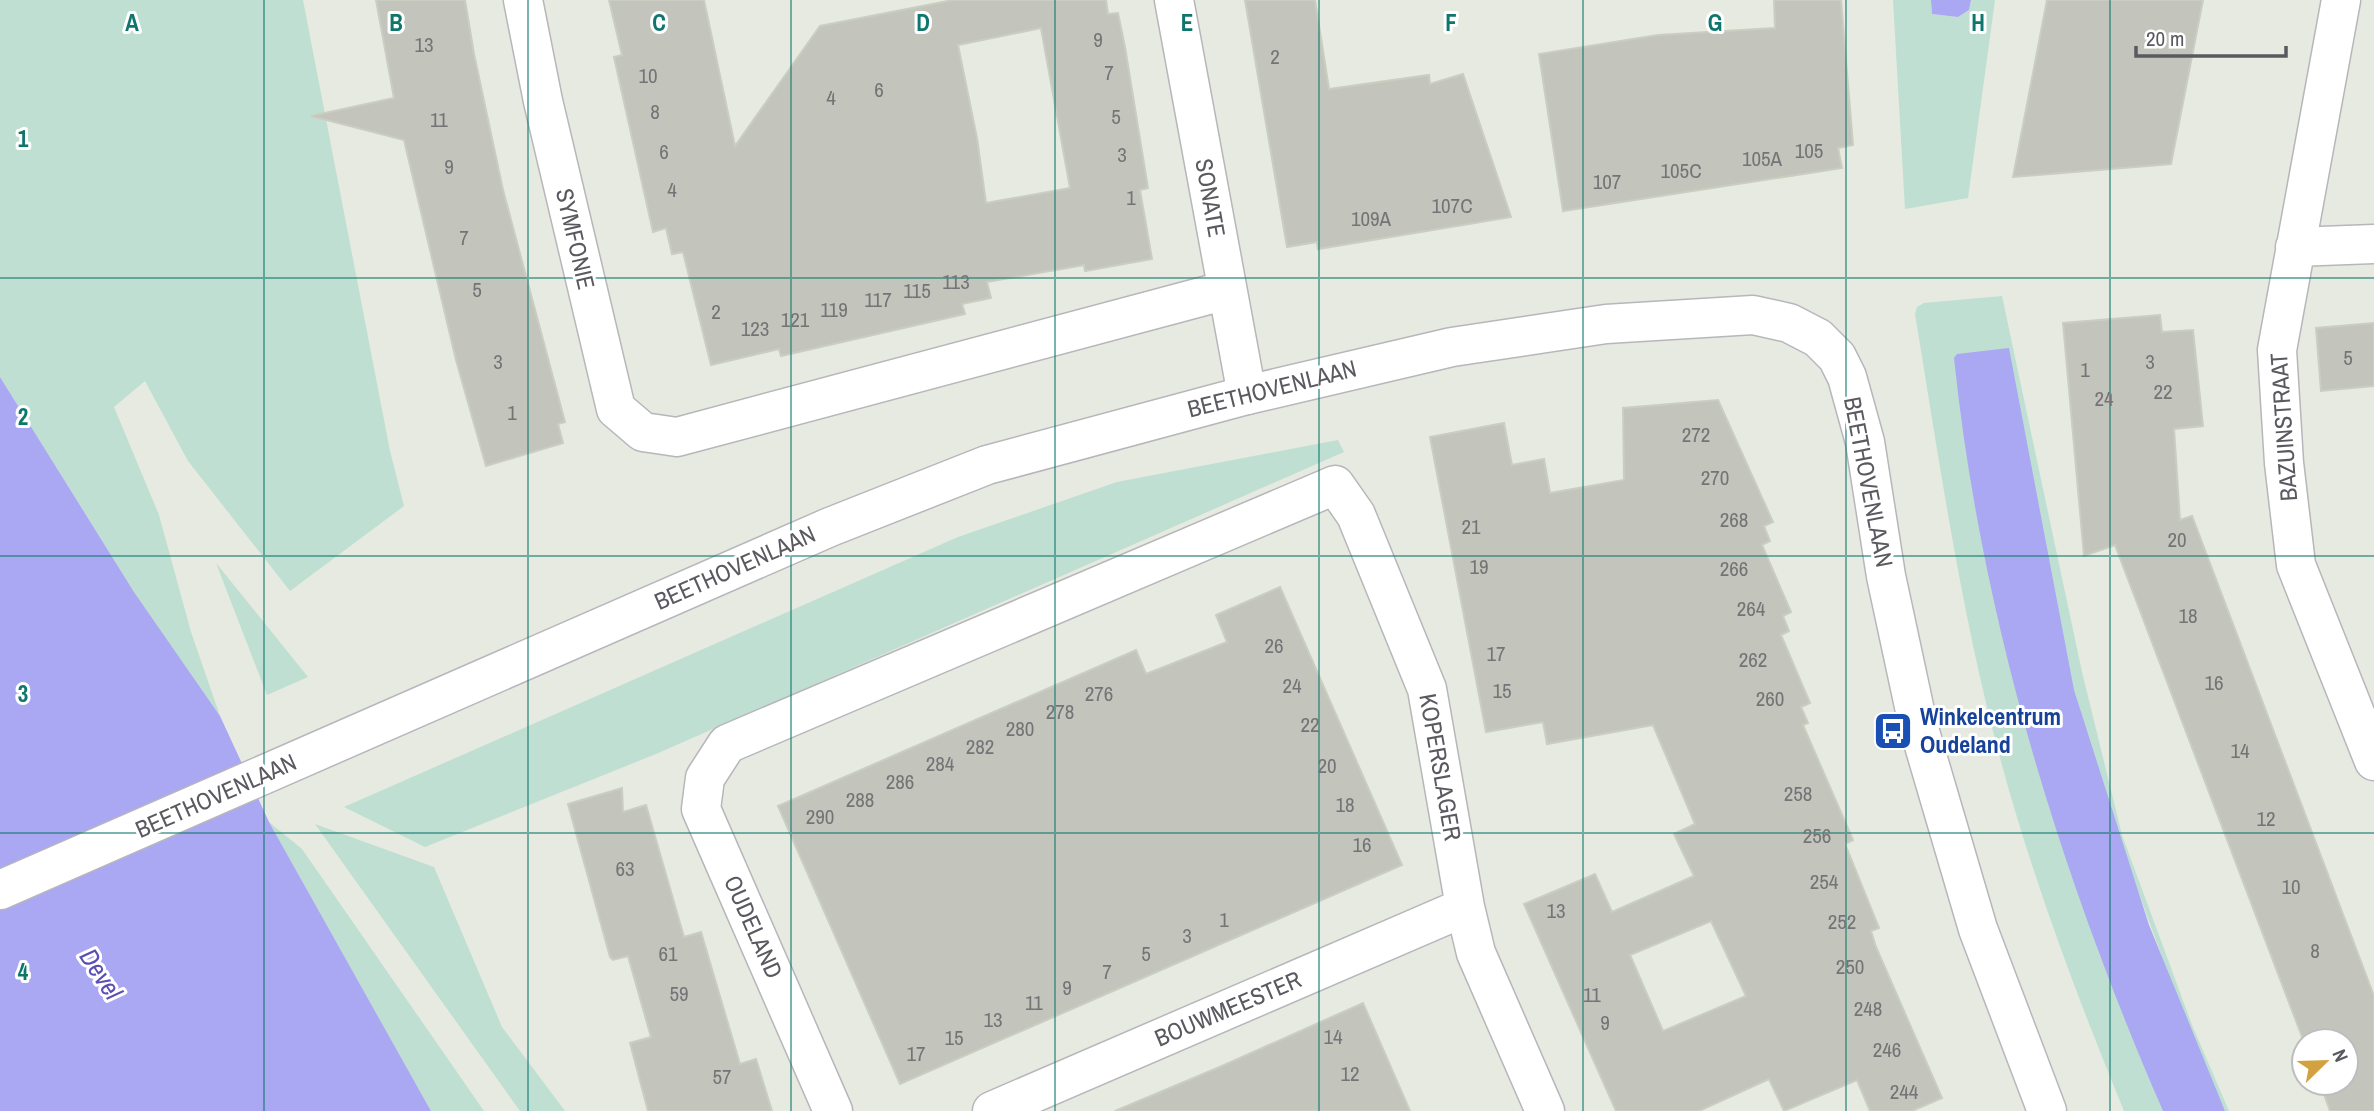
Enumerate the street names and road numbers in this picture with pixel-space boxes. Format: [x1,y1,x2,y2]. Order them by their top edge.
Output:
street label: SONATE [1188,156,1234,240]
street label: SYMFONIE [549,185,603,292]
street label: BEETHOVENLAAN [1184,352,1359,424]
street label: BAZUINSTRAAT [2262,352,2304,502]
street label: BEETHOVENLAAN [1837,394,1901,570]
street label: BEETHOVENLAAN [649,517,820,617]
street label: KOPERSLAGER [1412,691,1470,843]
street label: BEETHOVENLAAN [130,745,301,845]
street label: OUDELAND [717,870,791,983]
street label: BOUWMEESTER [1149,963,1306,1053]

